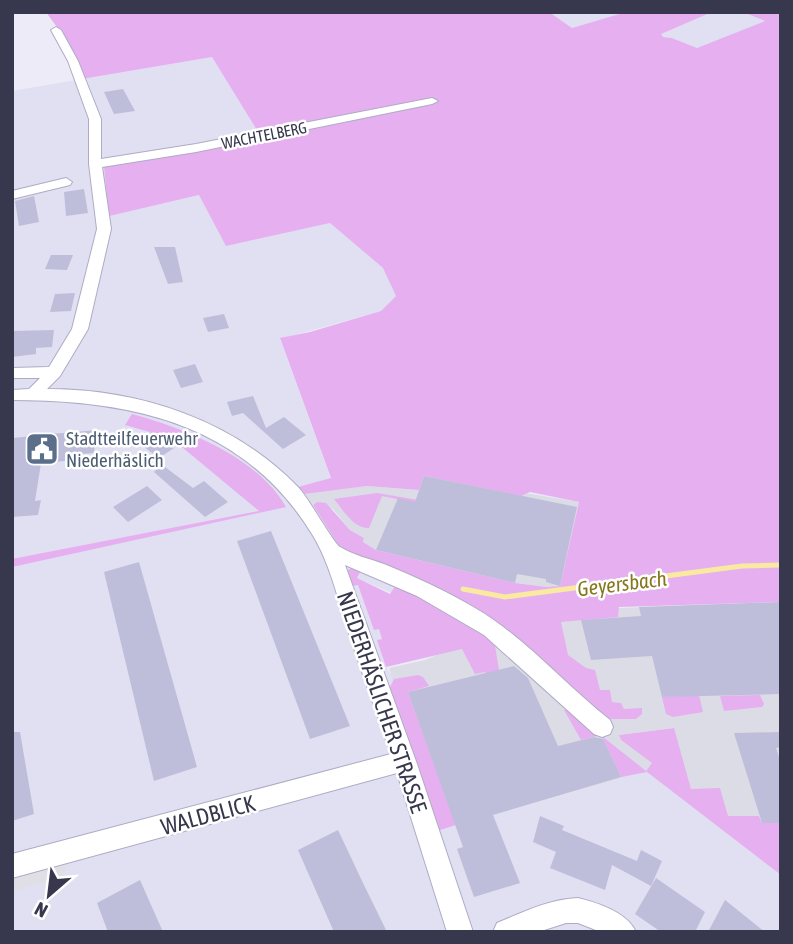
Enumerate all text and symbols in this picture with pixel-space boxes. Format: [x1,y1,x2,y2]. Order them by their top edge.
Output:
street label: WACHTELBERG [220,118,308,152]
place label: Stadtteilfeuerwehr Niederhäslich [66,427,198,471]
public building icon: Stadtteilfeuerwehr Niederhäslich [23,430,61,468]
water label: Geyersbach [576,566,668,600]
street label: NIEDERHÄSLICHER STRASSE [332,588,432,816]
street label: WALDBLICK [158,790,259,840]
north arrow [14,860,84,930]
text: N [31,898,51,922]

